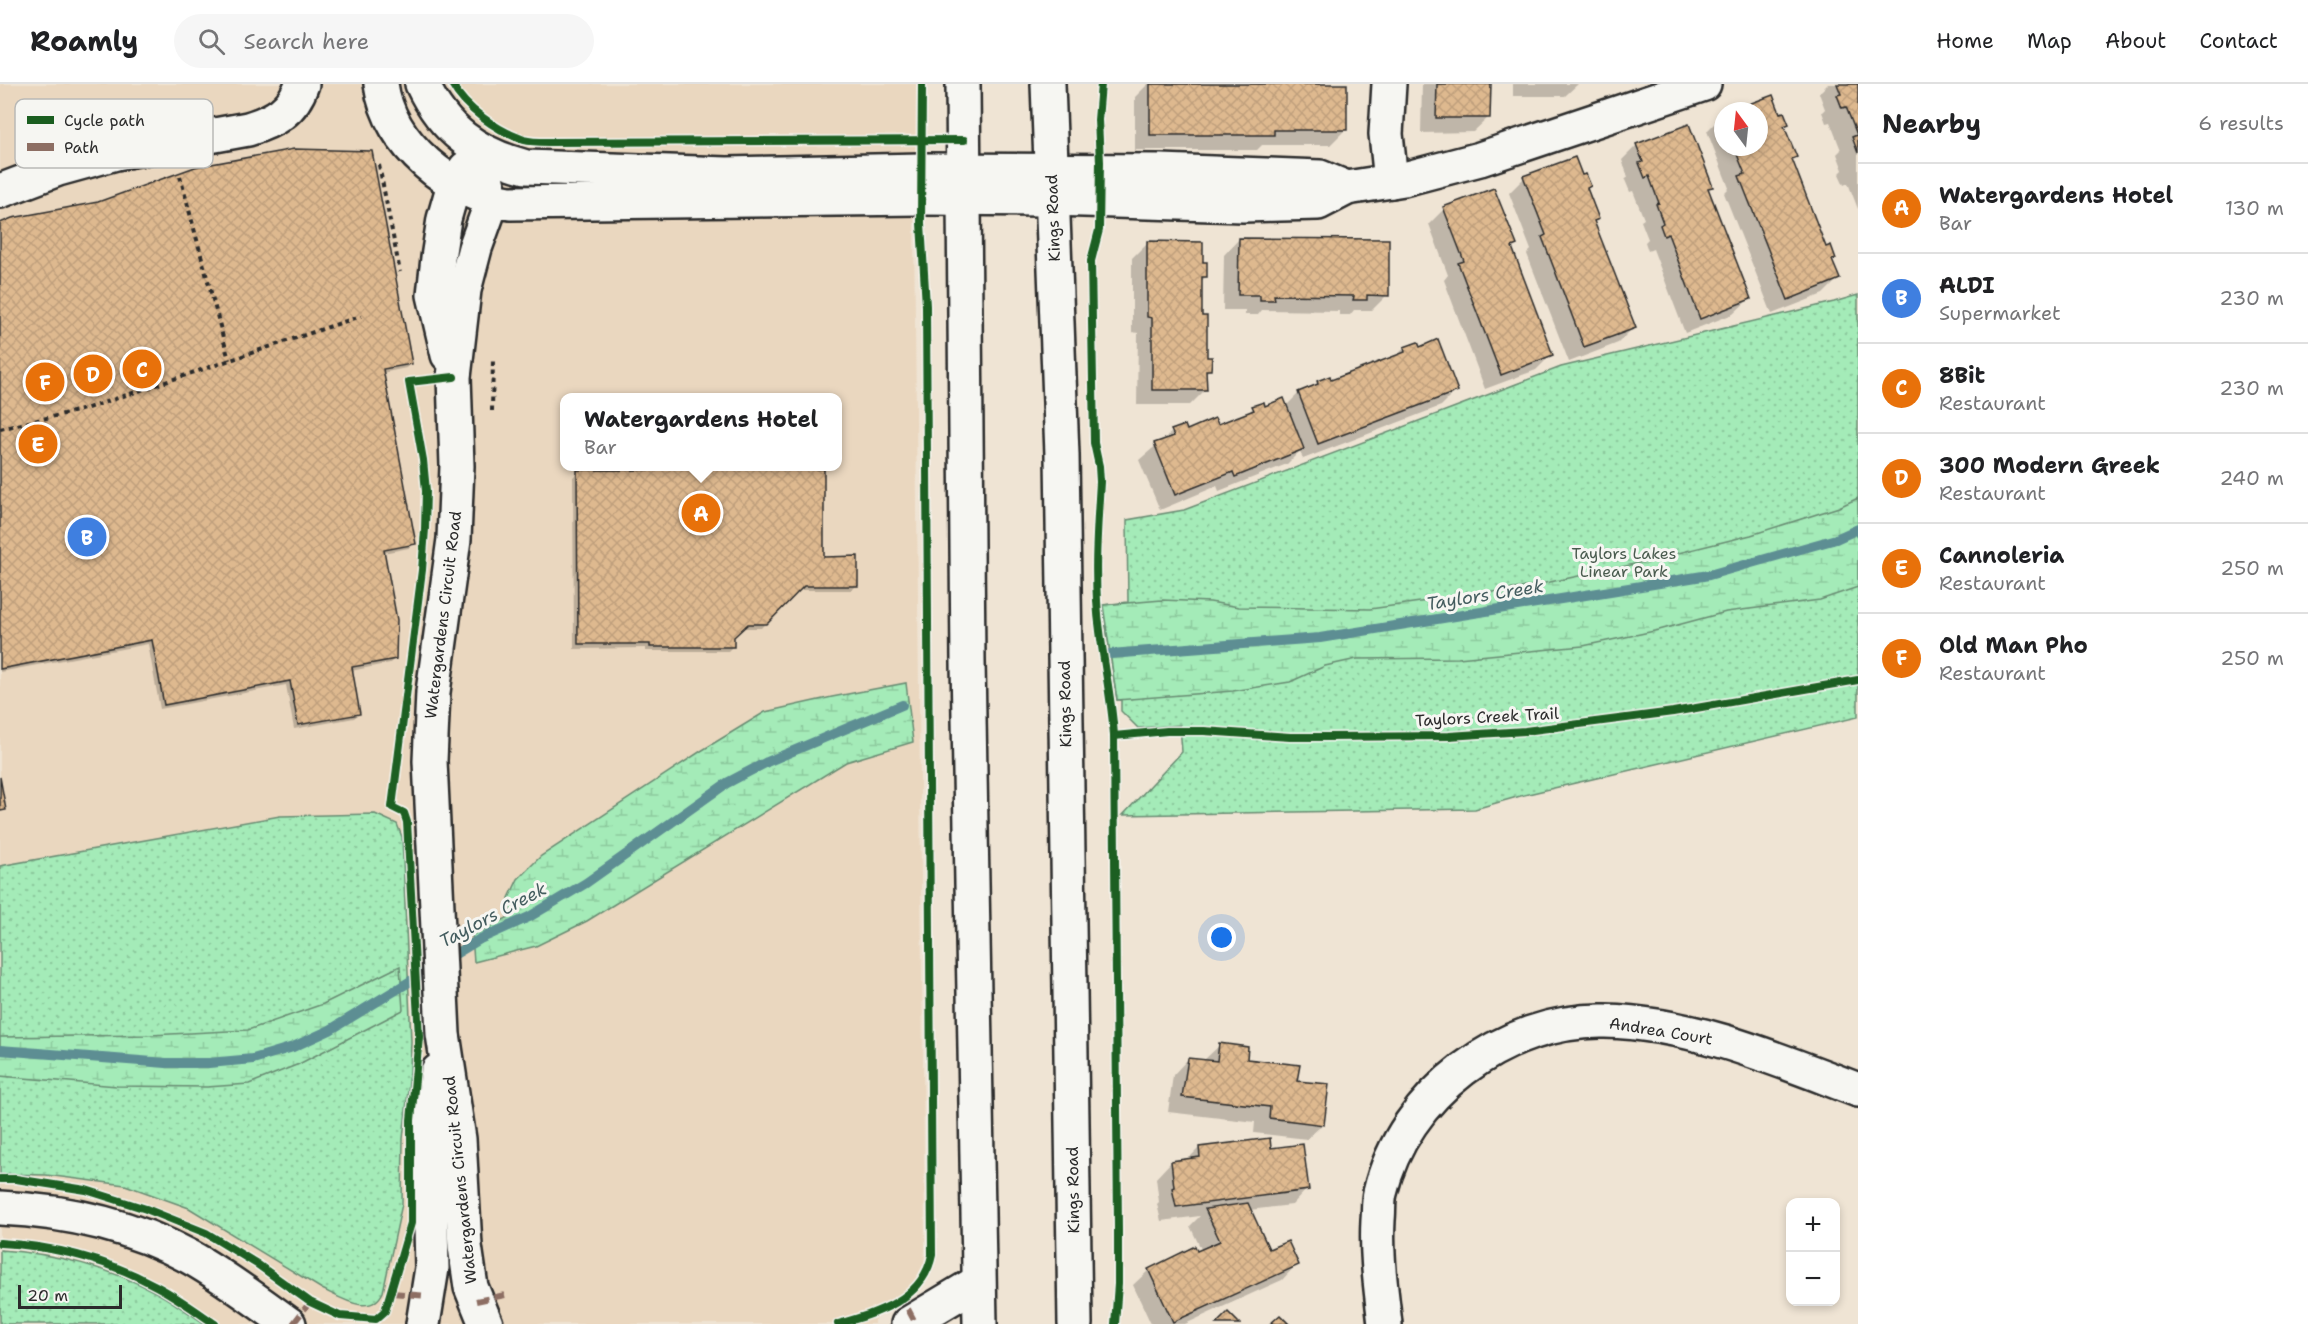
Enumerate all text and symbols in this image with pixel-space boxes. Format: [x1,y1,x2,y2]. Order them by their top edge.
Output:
search box [174,14,594,68]
text: Roamly [30,22,138,60]
icon: search [195,25,228,58]
text: Search here [243,27,369,56]
text: Home [1936,27,1994,55]
text: Map [2027,27,2072,55]
text: About [2105,27,2166,55]
text: Contact [2199,27,2278,55]
legend [15,99,213,168]
north arrow [1714,102,1768,156]
text: Nearby [1882,106,1981,141]
text: Cycle path [64,110,145,131]
text: 6 results [2198,110,2284,136]
text: Path [64,137,99,158]
street label: Kings Road [1041,174,1065,262]
text: Watergardens Hotel [1939,181,2173,210]
text: A [1894,195,1909,221]
text: 130 m [2225,195,2284,221]
text: Bar [1939,210,1972,236]
text: ALDI [1939,271,1995,300]
text: B [1895,285,1908,311]
text: 230 m [2219,285,2284,311]
text: Supermarket [1939,300,2061,326]
pin: C [122,346,162,392]
pin: D [74,352,112,396]
pin: F [26,360,64,404]
text: 8Bit [1939,361,1985,390]
text: C [1895,375,1908,401]
text: 230 m [2219,375,2284,401]
text: Restaurant [1939,390,2046,416]
popup [560,393,842,471]
text: Watergardens Hotel [584,405,818,434]
pin: E [18,422,57,466]
text: Bar [584,434,617,460]
text: 300 Modern Greek [1939,451,2160,480]
text: D [1894,465,1909,491]
text: 240 m [2219,465,2284,491]
text: Restaurant [1939,480,2046,506]
pin: A [682,490,720,536]
street label: Watergardens Circuit Road [420,510,466,720]
pin: B [68,514,106,560]
text: Cannoleria [1939,541,2064,570]
park label: Taylors Lakes Linear Park [1571,543,1677,582]
text: E [1895,555,1908,581]
text: 250 m [2220,555,2284,581]
text: Restaurant [1939,570,2046,596]
water label: Taylors Creek [1425,574,1546,616]
text: Old Man Pho [1939,631,2088,660]
text: F [1896,645,1907,671]
text: 250 m [2220,645,2284,671]
street label: Kings Road [1054,660,1076,748]
text: Restaurant [1939,660,2046,686]
street label: Taylors Creek Trail [1415,703,1559,731]
water label: Taylors Creek [435,876,551,953]
your location [1207,923,1236,952]
street label: Andrea Court [1608,1012,1714,1050]
street label: Watergardens Circuit Road [439,1075,481,1285]
street label: Kings Road [1062,1146,1084,1234]
map controls [1786,1198,1840,1306]
button: + [1786,1198,1840,1252]
button: − [1786,1252,1840,1306]
scale bar [18,1282,122,1310]
text: 20 m [27,1285,68,1306]

